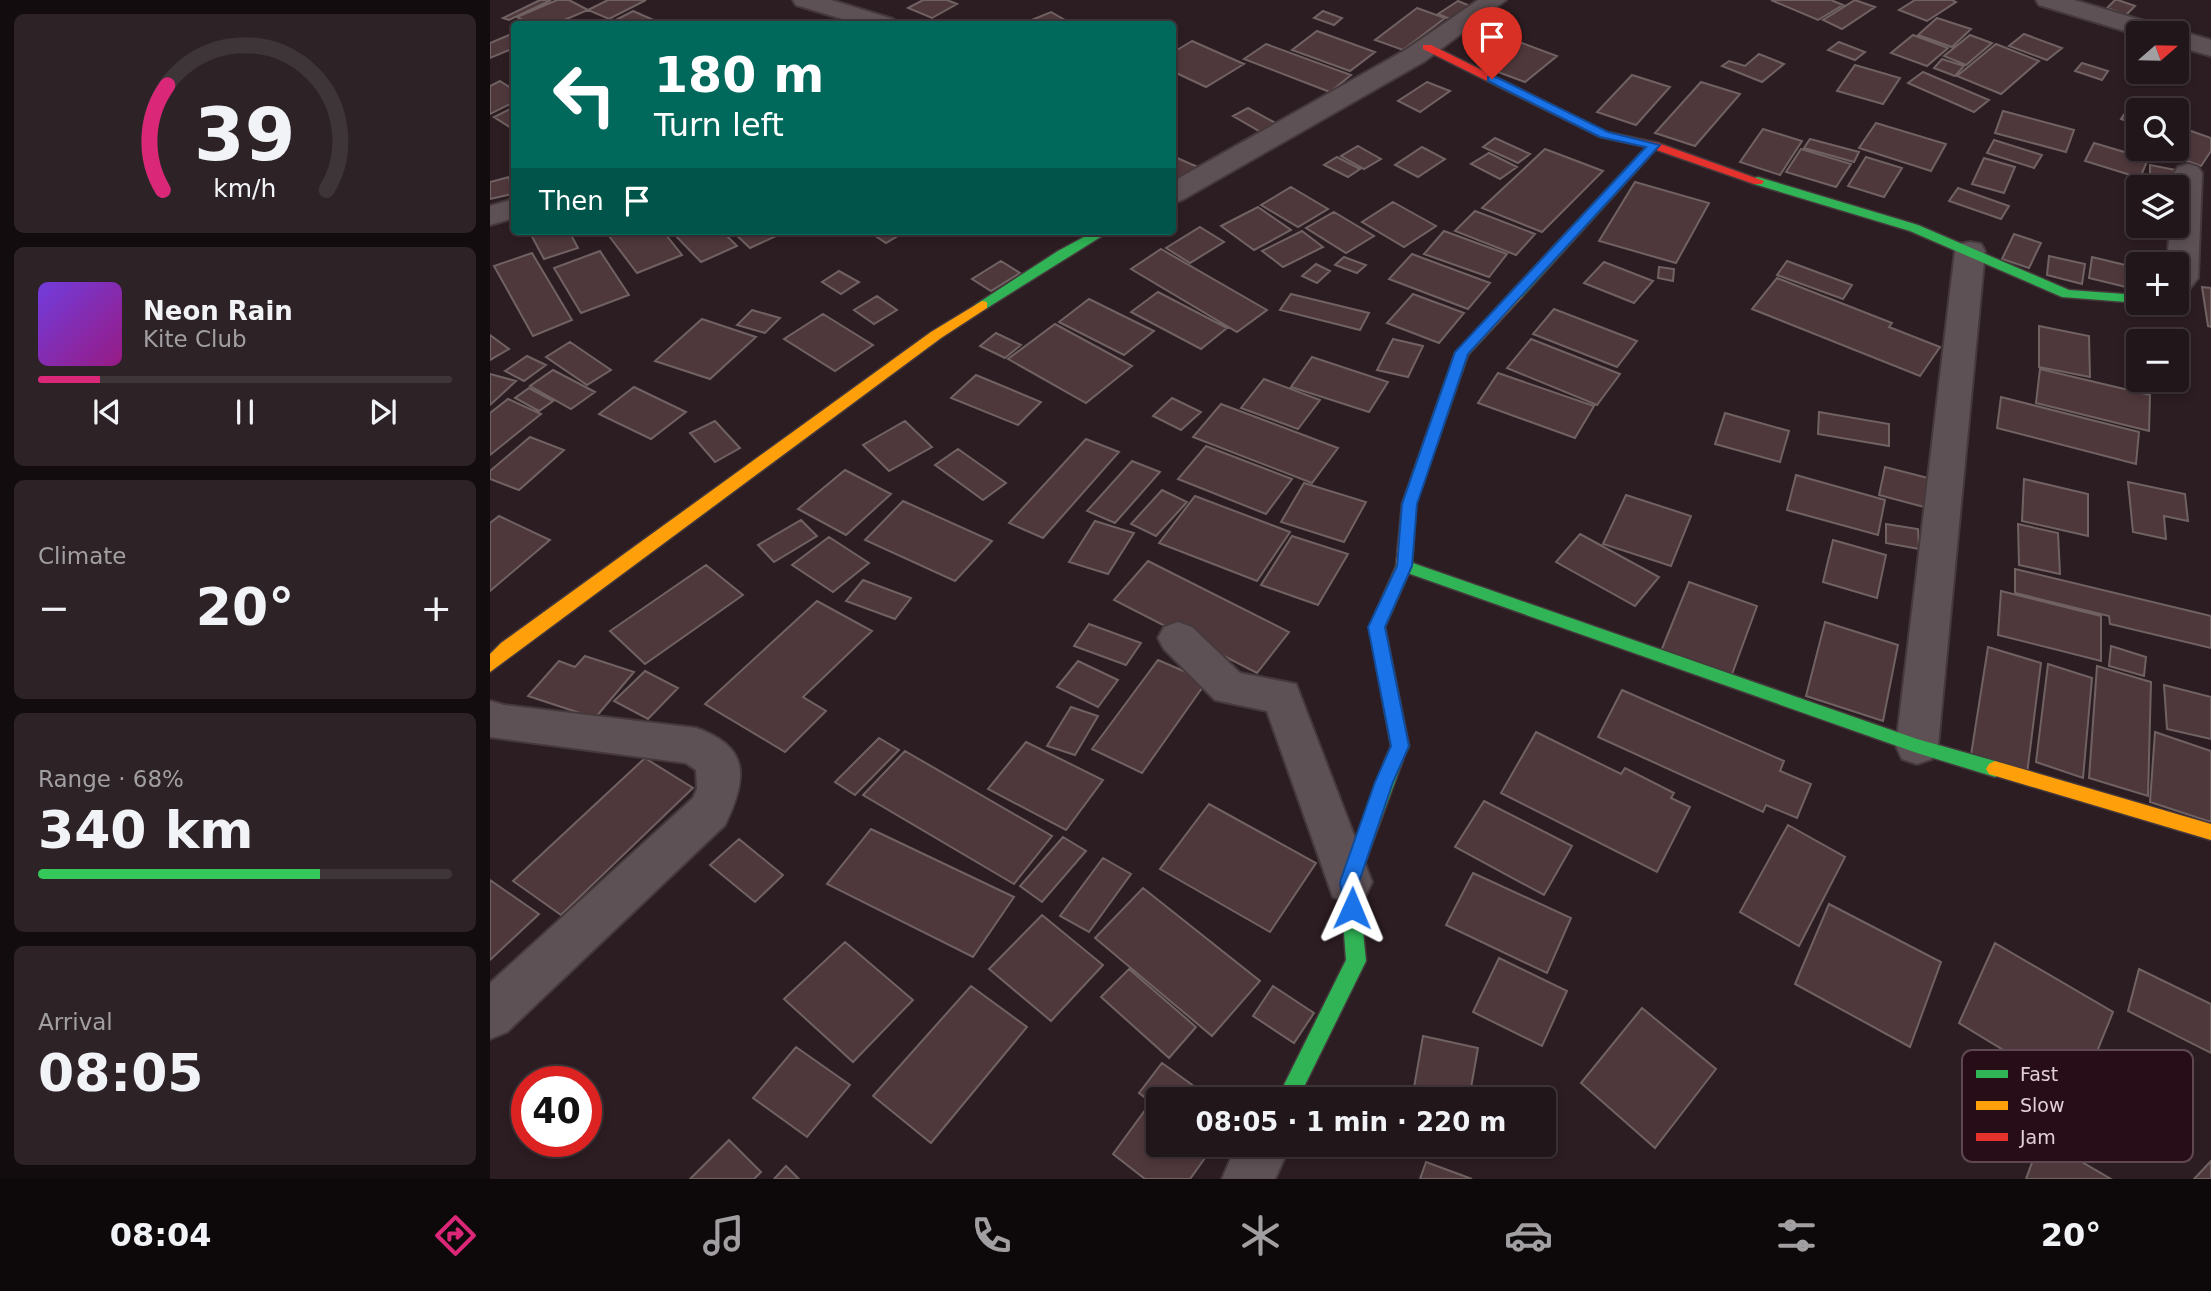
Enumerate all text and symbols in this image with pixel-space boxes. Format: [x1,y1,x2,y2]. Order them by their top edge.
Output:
pin [1462,7,1522,79]
icon: arrive [1473,18,1511,56]
north arrow [2126,21,2189,84]
map controls [2126,21,2189,392]
text: 180 m [654,47,824,104]
icon: left [539,49,630,140]
text: 39 [194,92,296,177]
button: search [2126,98,2189,161]
text: Turn left [654,106,784,144]
text: km/h [213,173,277,202]
button: layers [2126,175,2189,238]
icon: arrive [618,182,656,220]
text: Then [539,186,604,216]
button: + [2126,252,2189,315]
text: Neon Rain [143,296,293,326]
text: Kite Club [143,326,247,352]
button: − [2126,329,2189,392]
icon: previous [88,393,126,431]
icon: pause [226,393,264,431]
icon: next [364,393,402,431]
text: Climate [38,543,127,569]
text: 20° [196,577,294,637]
text: − [38,586,70,630]
text: + [420,586,452,630]
text: Range · 68% [38,766,184,792]
text: 340 km [38,800,253,860]
position arrow [1315,871,1389,945]
text: Arrival [38,1009,113,1035]
text: 08:05 [38,1043,204,1103]
legend [1962,1050,2193,1162]
text: Fast [2020,1063,2058,1085]
speed limit sign: 40 [511,1066,602,1157]
text: Slow [2020,1094,2065,1116]
text: 08:05 · 1 min · 220 m [1196,1107,1506,1137]
text: Jam [2019,1126,2056,1148]
icon: directions [431,1211,480,1260]
icon: music [699,1211,748,1260]
icon: phone [967,1211,1016,1260]
icon: climate [1236,1211,1285,1260]
icon: car [1504,1211,1553,1260]
icon: filters [1772,1211,1821,1260]
text: 08:04 [110,1216,212,1254]
text: 20° [2041,1216,2101,1254]

